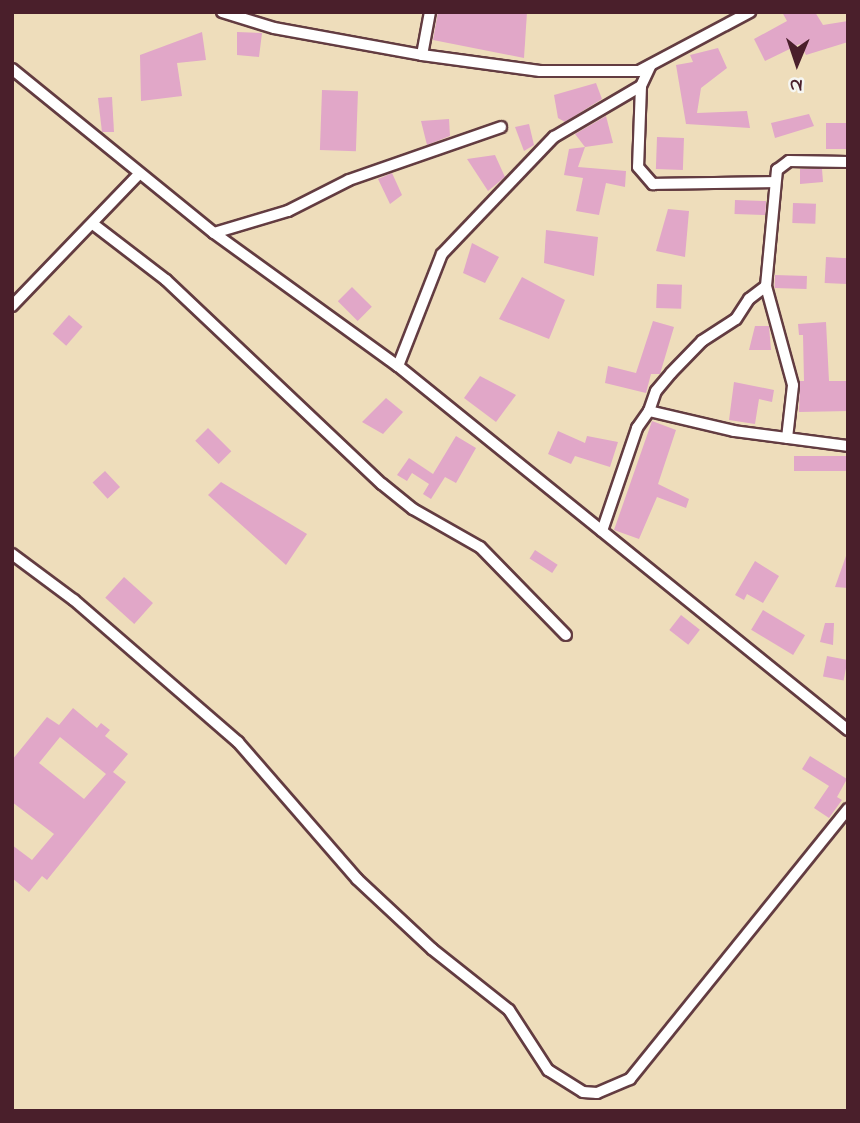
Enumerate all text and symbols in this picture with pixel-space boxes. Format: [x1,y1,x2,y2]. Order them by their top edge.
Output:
north arrow [762,28,832,98]
text: N [789,71,803,98]

